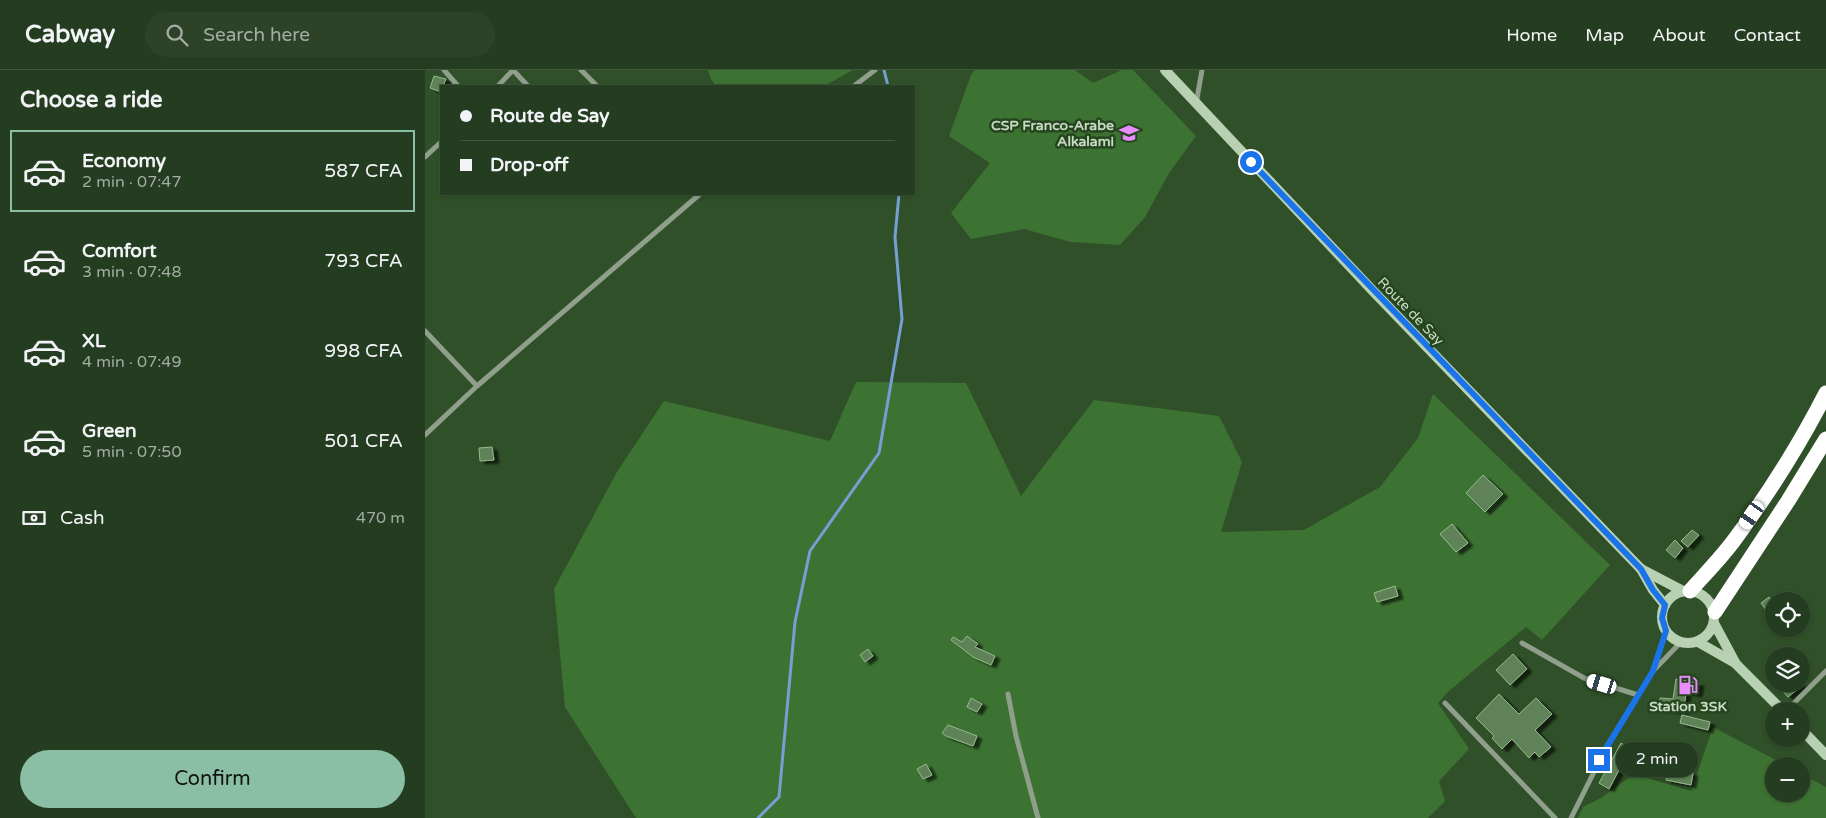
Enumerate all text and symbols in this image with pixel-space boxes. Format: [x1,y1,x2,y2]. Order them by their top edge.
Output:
search box [145,12,495,57]
text: Cabway [25,20,115,49]
icon: search [163,21,191,49]
text: Search here [203,24,310,46]
text: Home [1506,24,1557,46]
text: Map [1585,24,1624,46]
text: About [1652,24,1706,46]
text: Contact [1734,24,1801,46]
text: Choose a ride [20,87,163,113]
text: Route de Say [490,105,610,127]
place label: CSP Franco-Arabe Alkalami [991,117,1114,150]
school or university icon: CSP Franco-Arabe Alkalami [1118,122,1140,144]
icon: car [22,149,67,194]
text: Economy [82,150,166,172]
route start [1240,151,1262,173]
text: Drop-off [490,154,569,176]
text: 587 CFA [324,160,403,182]
text: 2 min · 07:47 [82,172,181,192]
icon: car [22,239,67,284]
text: Comfort [82,240,156,262]
text: 793 CFA [324,250,403,272]
text: 3 min · 07:48 [82,262,181,282]
street label: Route de Say [1374,274,1448,349]
icon: car [22,329,67,374]
text: XL [82,330,106,352]
text: 998 CFA [324,340,403,362]
text: 4 min · 07:49 [82,352,181,372]
icon: car [22,419,67,464]
text: Green [82,420,136,442]
text: 501 CFA [324,430,403,452]
text: 5 min · 07:50 [82,442,181,462]
car [1737,498,1766,532]
icon: cash [20,504,48,532]
text: Cash [60,507,105,529]
text: 470 m [356,508,405,528]
map controls [1765,592,1810,802]
button: locate [1765,592,1810,637]
button: layers [1765,647,1810,692]
car [1585,672,1618,696]
fuel station icon: Station 3SK [1677,674,1699,696]
place label: Station 3SK [1649,698,1727,715]
button: + [1765,702,1810,747]
callout: 2 min [1617,742,1699,778]
route end [1588,749,1610,771]
text: 2 min [1636,749,1678,769]
button: Confirm [20,750,405,808]
button: − [1765,757,1810,802]

